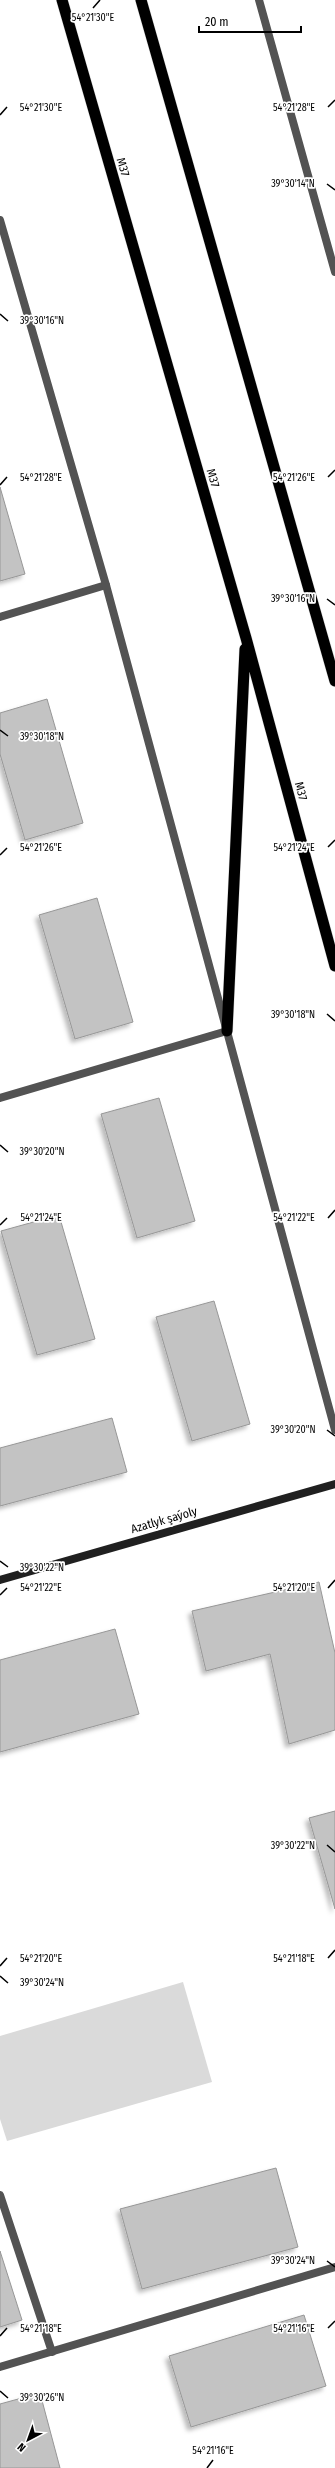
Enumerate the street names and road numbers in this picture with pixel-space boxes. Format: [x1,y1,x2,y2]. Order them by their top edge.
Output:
street label: M37 [114,156,132,178]
street label: M37 [204,467,222,489]
street label: M37 [292,780,310,802]
street label: Azatlyk şaýoly [129,1504,199,1536]

